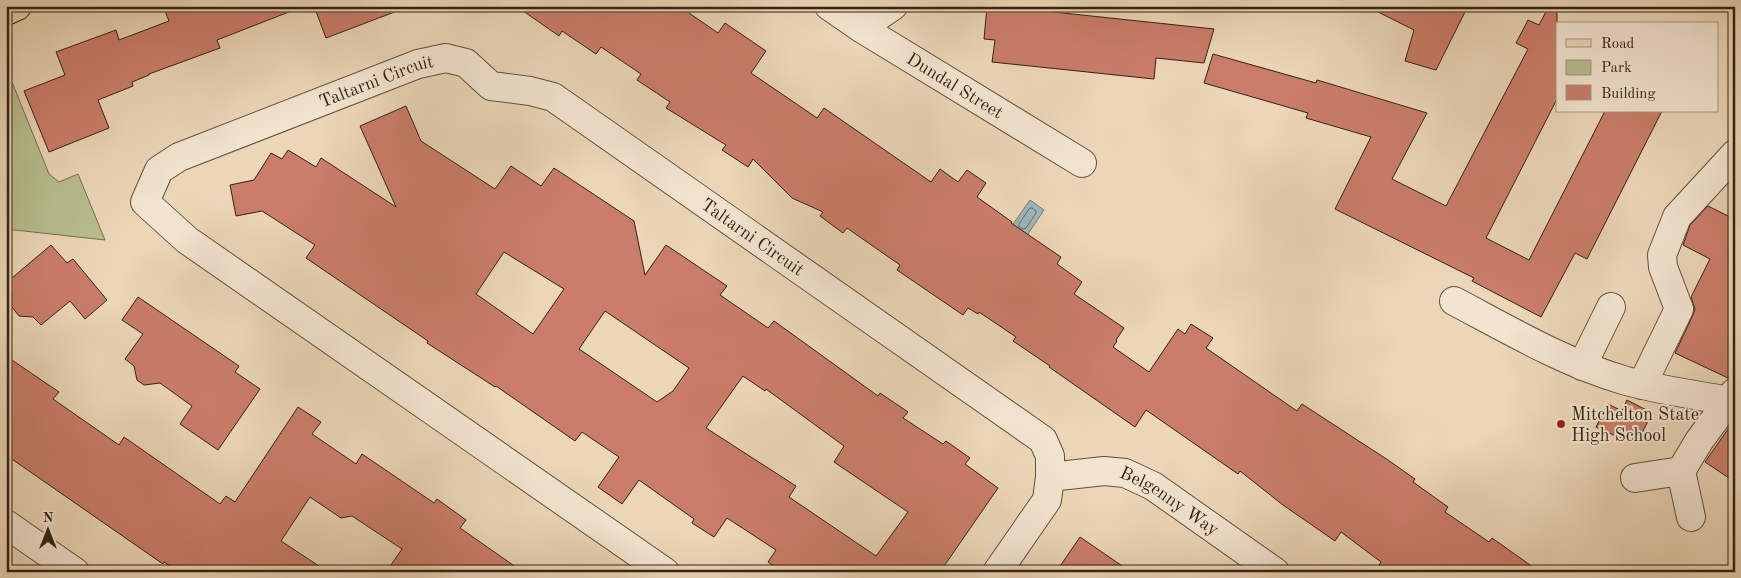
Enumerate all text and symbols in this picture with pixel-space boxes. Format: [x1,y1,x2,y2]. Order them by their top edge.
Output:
legend [1556,22,1718,112]
text: Road [1601,37,1635,52]
street label: Dundal Street [903,50,1006,122]
street label: Taltarni Circuit [317,53,435,112]
text: Park [1601,61,1632,76]
text: Building [1601,87,1656,102]
street label: Taltarni Circuit [697,196,807,280]
place label: Mitchelton State High School [1571,406,1699,445]
marker: Mitchelton State High School [1555,418,1567,430]
street label: Belgenny Way [1117,464,1222,540]
north arrow [22,506,72,556]
text: N [43,511,54,525]

